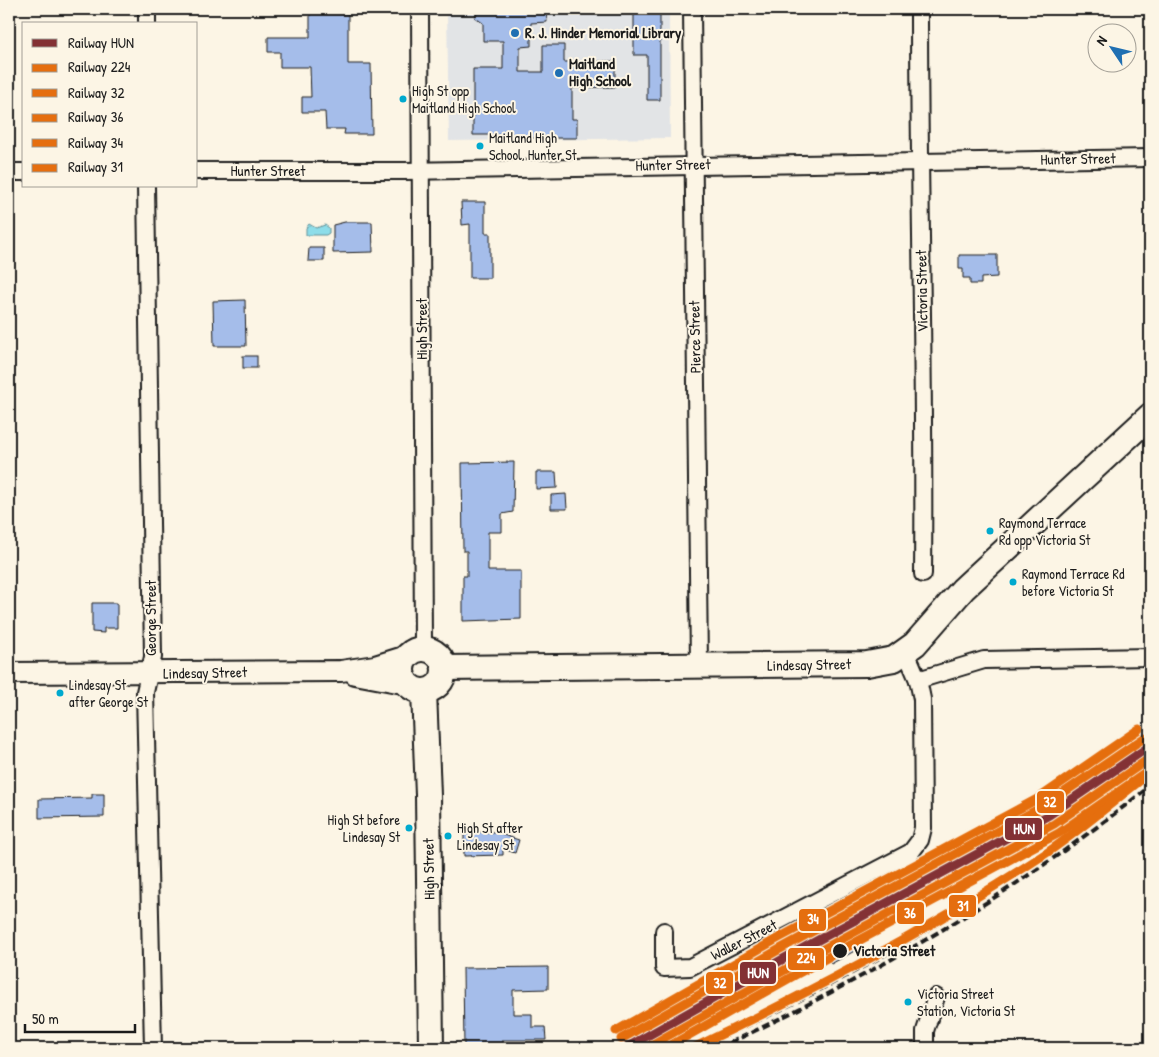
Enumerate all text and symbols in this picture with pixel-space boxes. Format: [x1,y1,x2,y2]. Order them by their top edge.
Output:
legend [22,22,198,188]
place label: R. J. Hinder Memorial Library [525,22,682,44]
north arrow [1086,22,1136,72]
marker: R. J. Hinder Memorial Library [509,27,521,39]
text: N [1091,31,1111,49]
text: Railway HUN [68,32,134,53]
place label: Maitland High School [569,53,632,92]
text: Railway 224 [68,56,131,77]
marker: Maitland High School [553,67,565,79]
place label: High St opp Maitland High School [412,81,516,118]
text: Railway 32 [68,82,124,103]
marker: High St opp Maitland High School [398,94,408,104]
text: Railway 36 [68,106,123,127]
place label: Maitland High School, Hunter St [489,128,577,164]
text: Railway 34 [68,132,123,153]
marker: Maitland High School, Hunter St [475,141,485,151]
street label: Hunter Street [1040,147,1117,170]
street label: Hunter Street [635,153,712,176]
text: Railway 31 [68,156,123,177]
street label: Hunter Street [230,160,306,181]
street label: Victoria Street [910,249,933,332]
street label: High Street [411,297,432,360]
street label: Pierce Street [683,300,706,373]
place label: Raymond Terrace Rd opp Victoria St [999,513,1090,550]
marker: Raymond Terrace Rd opp Victoria St [985,526,995,536]
place label: Raymond Terrace Rd before Victoria St [1022,564,1125,600]
marker: Raymond Terrace Rd before Victoria St [1008,577,1018,587]
street label: George Street [140,579,161,656]
street label: Lindesay Street [767,653,852,676]
street label: Lindesay Street [163,661,248,684]
place label: Lindesay St after George St [69,675,148,712]
marker: Lindesay St after George St [55,688,65,698]
line badge: 32 [1036,790,1065,814]
text: 32 [1044,792,1057,811]
place label: High St before Lindesay St [328,810,400,847]
line badge: HUN [1004,817,1043,841]
place label: High St after Lindesay St [457,818,523,855]
text: HUN [1013,819,1035,838]
marker: High St before Lindesay St [404,823,414,833]
marker: High St after Lindesay St [443,831,453,841]
street label: High Street [417,837,440,900]
line badge: 31 [948,894,977,918]
text: 31 [957,896,969,915]
line badge: 36 [896,901,925,925]
text: 36 [904,903,916,922]
line badge: 34 [798,908,827,932]
text: 34 [807,909,820,928]
street label: Waller Street [707,914,781,965]
place label: Victoria Street [853,940,936,961]
marker: Victoria Street [831,942,849,960]
line badge: 224 [787,947,825,971]
text: 224 [797,948,816,967]
line badge: HUN [739,961,777,985]
text: HUN [747,963,769,982]
line badge: 32 [705,971,734,995]
text: 32 [714,973,727,992]
place label: Victoria Street Station, Victoria St [917,984,1015,1020]
marker: Victoria Street Station, Victoria St [903,997,913,1007]
scale bar [25,1002,135,1034]
text: 50 m [32,1008,59,1029]

